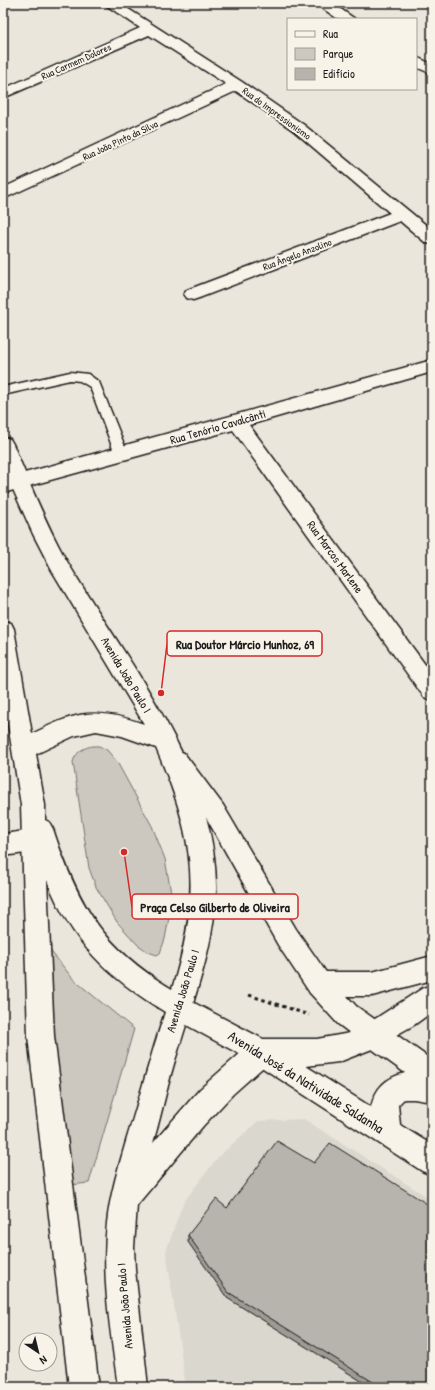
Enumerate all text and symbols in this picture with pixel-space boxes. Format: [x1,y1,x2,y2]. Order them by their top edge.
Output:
legend [287,18,417,90]
text: Rua [323,25,338,42]
street label: Rua Carmem Dolores [39,40,113,83]
text: Parque [323,45,353,62]
text: Edifício [323,65,355,82]
street label: Rua do Impressionismo [240,84,314,143]
street label: Rua João Pinto da Silva [80,117,160,164]
street label: Rua Ângelo Anzolino [261,235,333,274]
street label: Rua Tenório Cavalcânti [168,405,268,448]
street label: Rua Marcos Marlene [303,517,368,597]
callout: Rua Doutor Márcio Munhoz, 69 [167,631,322,656]
street label: Avenida João Paulo I [97,633,156,716]
text: Rua Doutor Márcio Munhoz, 69 [176,635,314,653]
callout: Praça Celso Gilberto de Oliveira [132,894,298,919]
text: Praça Celso Gilberto de Oliveira [140,898,291,916]
street label: Avenida João Paulo I [162,947,203,1035]
street label: Avenida José da Natividade Saldanha [225,1026,388,1138]
street label: Avenida João Paulo I [112,1262,137,1350]
north arrow [18,1332,58,1372]
text: N [37,1353,50,1368]

